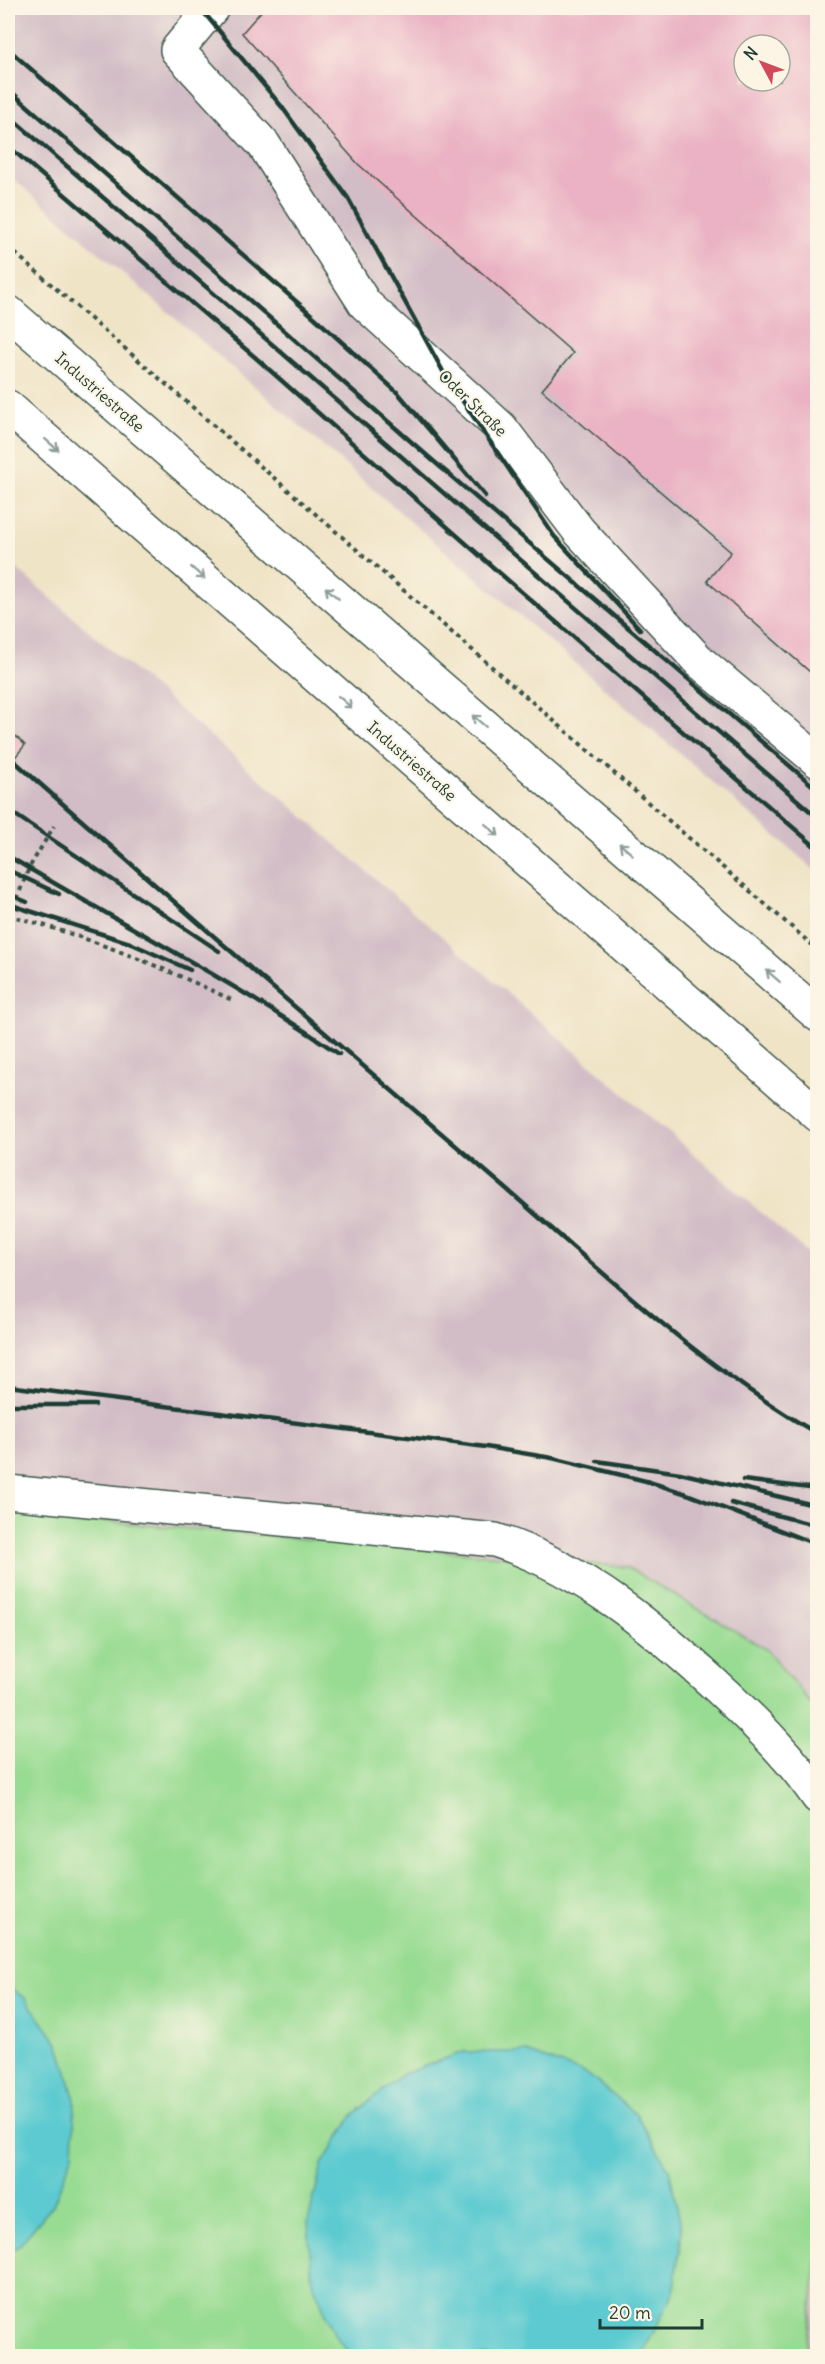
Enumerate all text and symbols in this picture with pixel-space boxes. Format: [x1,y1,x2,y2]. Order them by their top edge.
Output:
north arrow [732,33,792,93]
text: N [740,42,762,64]
street label: Industriestraße [51,348,149,436]
street label: Oder Straße [435,365,511,441]
one-way arrow [44,438,59,452]
one-way arrow [190,566,205,580]
one-way arrow [325,586,340,600]
one-way arrow [337,695,352,709]
one-way arrow [472,714,487,728]
street label: Industriestraße [363,717,461,805]
one-way arrow [484,823,499,837]
one-way arrow [619,842,634,856]
one-way arrow [765,970,781,983]
scale bar [600,2292,702,2330]
text: 20 m [609,2301,651,2324]

